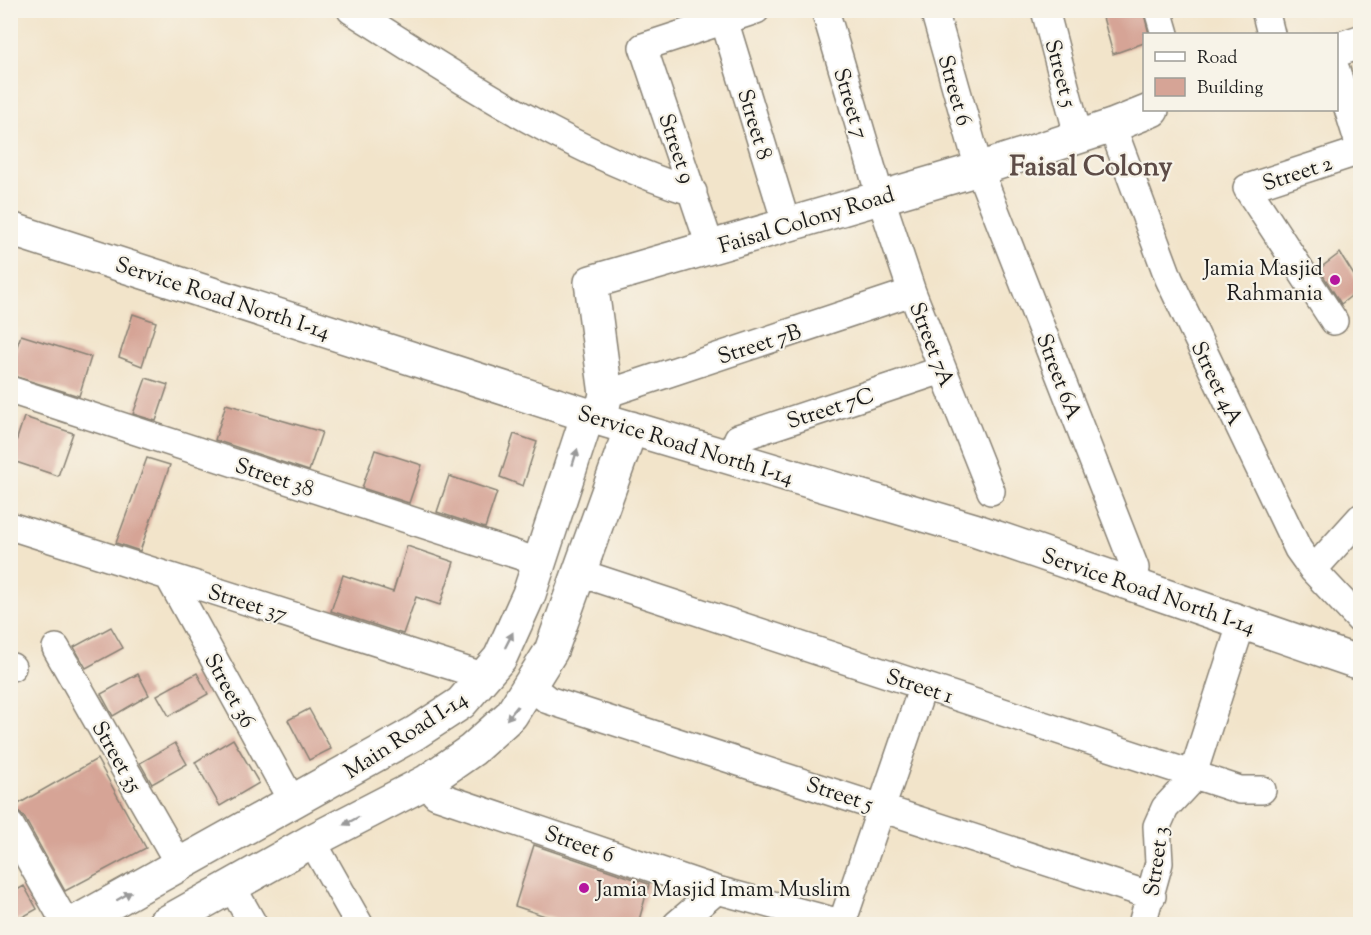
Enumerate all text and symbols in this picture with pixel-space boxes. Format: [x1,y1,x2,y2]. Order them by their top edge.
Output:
legend [1143,33,1338,111]
street label: Street 5 [1035,36,1084,112]
text: Road [1197,46,1237,72]
street label: Street 6 [928,52,978,130]
street label: Street 7 [823,65,875,143]
text: Building [1197,76,1263,102]
street label: Street 8 [727,86,779,164]
street label: Street 9 [648,110,702,188]
district label: Faisal Colony [1009,148,1173,188]
street label: Street 2 [1259,149,1337,201]
street label: Faisal Colony Road [715,180,899,264]
street label: Service Road North I-14 [111,250,334,350]
place label: Jamia Masjid Rahmania [1202,254,1323,311]
marker: Jamia Masjid Rahmania [1328,273,1342,287]
street label: Street 7A [899,298,961,392]
street label: Street 7B [714,317,806,374]
street label: Street 6A [1026,329,1088,425]
street label: Street 4A [1181,337,1250,432]
street label: Street 7C [783,381,879,439]
street label: Service Road North I-14 [573,399,797,495]
one-way arrow [571,448,580,466]
street label: Street 38 [230,451,318,507]
street label: Service Road North I-14 [1037,541,1259,644]
street label: Street 37 [204,578,291,632]
one-way arrow [504,632,513,649]
street label: Street 36 [195,648,262,735]
street label: Street 1 [881,662,957,714]
street label: Main Road I-14 [339,685,475,788]
one-way arrow [505,705,518,721]
street label: Street 35 [82,716,149,800]
street label: Street 5 [801,770,877,822]
one-way arrow [342,816,359,826]
street label: Street 6 [540,819,618,873]
street label: Street 3 [1137,824,1179,898]
place label: Jamia Masjid Imam Muslim [595,875,850,907]
marker: Jamia Masjid Imam Muslim [577,881,591,895]
one-way arrow [116,890,132,901]

